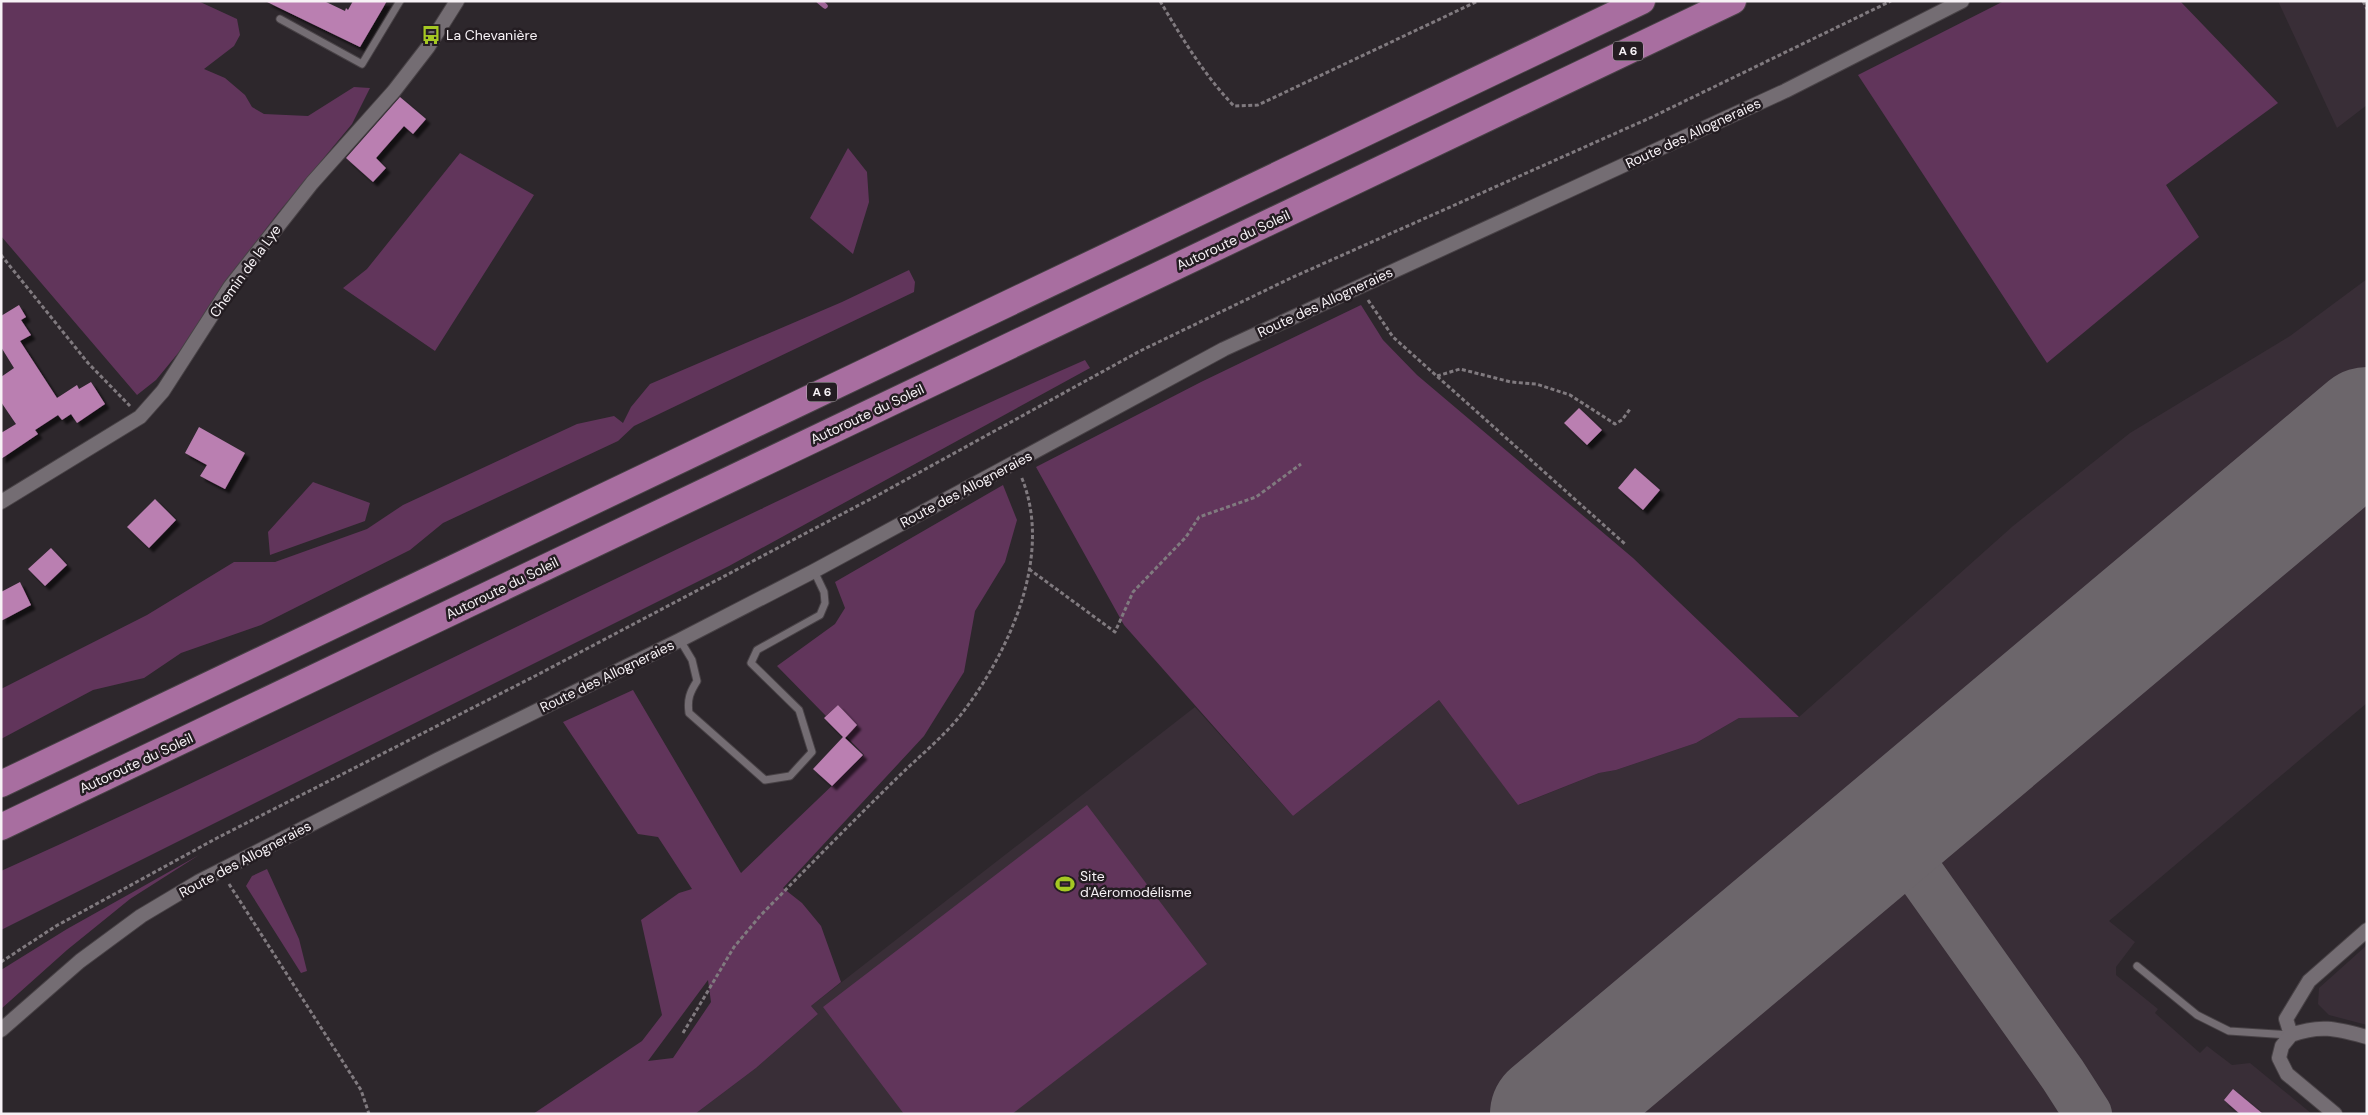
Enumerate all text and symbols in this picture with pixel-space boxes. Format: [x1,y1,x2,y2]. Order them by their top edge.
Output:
bus stop icon: La Chevanière [420,24,442,46]
place label: La Chevanière [446,26,537,44]
road number: A 6 [1613,41,1643,60]
street label: Route des Allogneraies [1623,94,1763,172]
street label: Autoroute du Soleil [1173,206,1293,274]
street label: Chemin de la Lye [205,221,285,321]
street label: Route des Allogneraies [1255,263,1395,341]
street label: Autoroute du Soleil [807,380,927,448]
road number: A 6 [807,382,837,402]
street label: Route des Allogneraies [897,447,1035,531]
street label: Autoroute du Soleil [443,553,561,623]
street label: Route des Allogneraies [537,636,677,716]
street label: Autoroute du Soleil [76,729,196,797]
street label: Route des Allogneraies [176,817,314,901]
place label: Site d'Aéromodélisme [1080,867,1192,901]
sports icon: Site d'Aéromodélisme [1054,873,1076,895]

